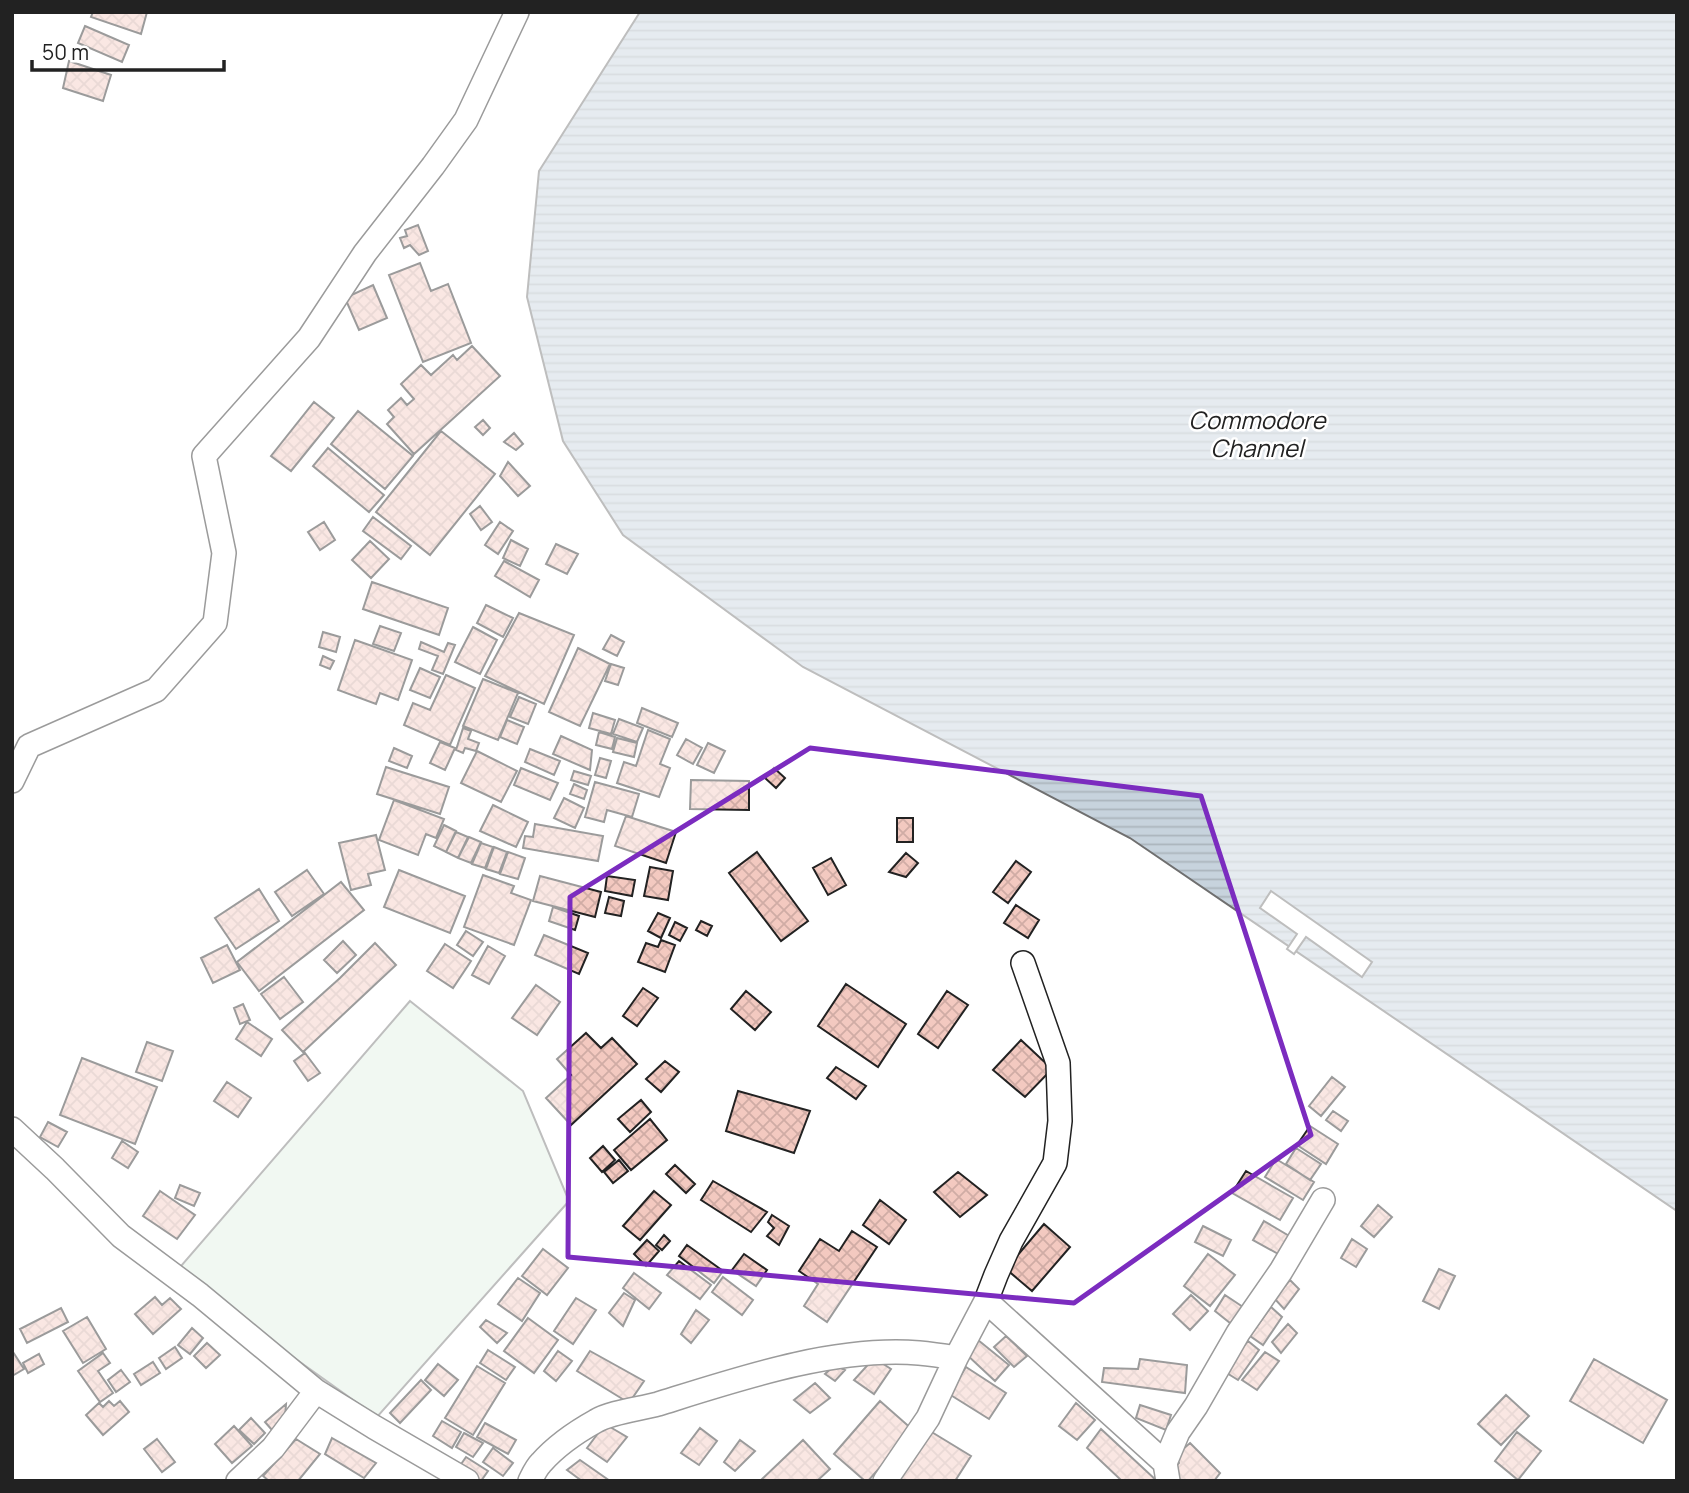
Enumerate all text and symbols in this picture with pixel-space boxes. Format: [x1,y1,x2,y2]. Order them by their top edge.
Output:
scale bar [32,28,224,72]
text: 50 m [42,38,89,66]
water label: Commodore Channel [1188,403,1327,464]

